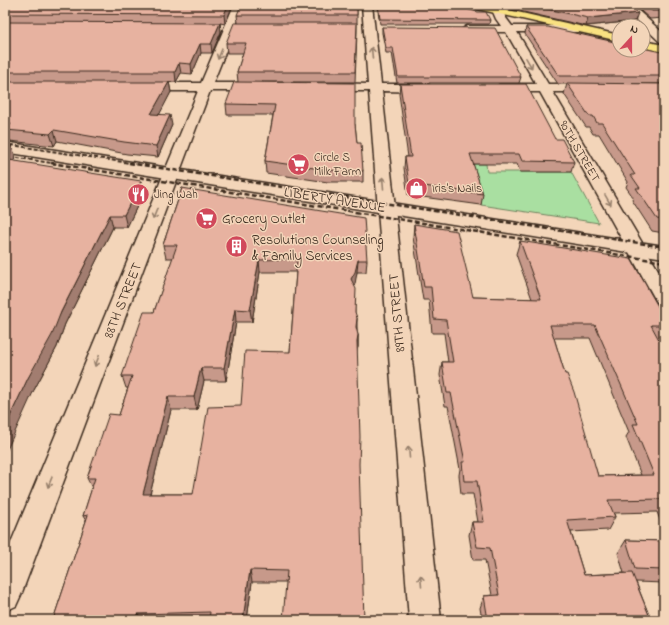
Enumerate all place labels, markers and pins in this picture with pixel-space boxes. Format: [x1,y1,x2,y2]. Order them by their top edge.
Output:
place label: Circle S Milk Farm [314,149,361,181]
supermarket icon: Circle S Milk Farm [285,151,311,177]
shop icon: Iris's Nails [403,175,429,201]
place label: Iris's Nails [432,180,482,198]
restaurant icon: Jing Wah [125,181,151,207]
place label: Jing Wah [154,186,198,205]
supermarket icon: Grocery Outlet [193,205,219,231]
place label: Grocery Outlet [222,209,306,231]
place label: Resolutions Counseling & Family Services [252,230,384,268]
building icon: Resolutions Counseling & Family Services [224,234,250,260]

